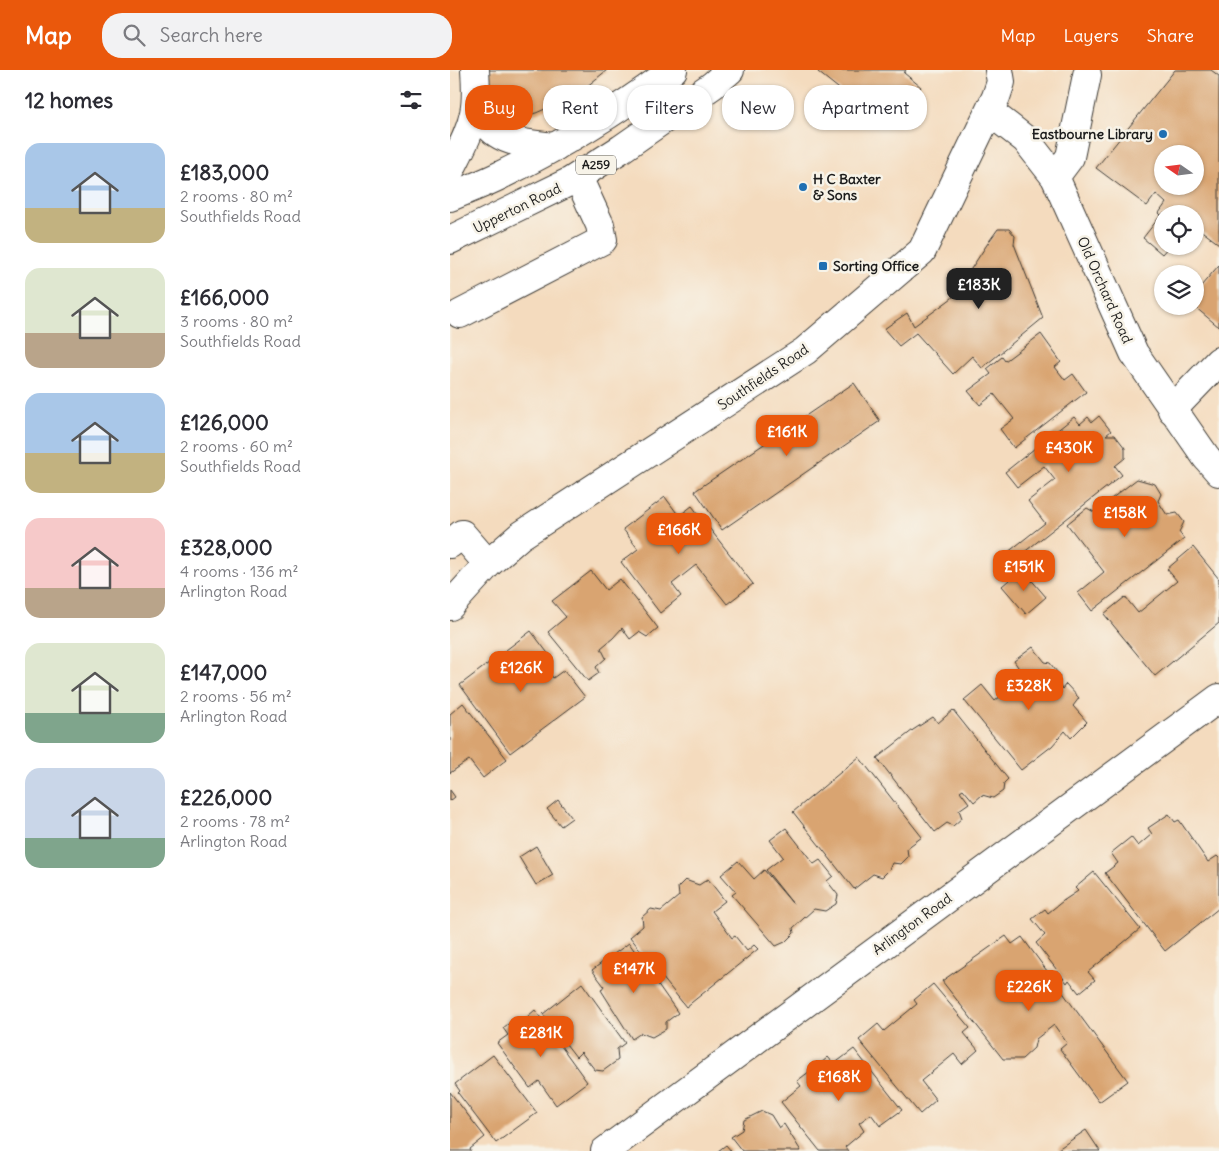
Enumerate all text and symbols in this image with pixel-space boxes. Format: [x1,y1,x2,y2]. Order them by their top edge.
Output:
search box [102,13,452,58]
text: Map [25,20,72,50]
icon: search [120,21,148,49]
text: Search here [160,23,263,47]
text: Map [1000,24,1035,47]
text: Layers [1063,24,1119,47]
text: Share [1147,24,1194,47]
chip: Buy [465,85,533,130]
chip: Rent [543,85,617,130]
chip: Filters [627,85,712,130]
chip: New [722,85,794,130]
chip: Apartment [804,85,927,130]
icon: filters [397,86,425,114]
text: 12 homes [25,87,113,114]
place label: Eastbourne Library [1032,125,1153,143]
marker: Eastbourne Library [1157,128,1169,140]
north arrow [1154,145,1204,195]
map controls [1154,145,1204,315]
road number: A259 [576,156,616,174]
text: £183,000 [180,159,269,186]
icon: home [65,163,125,223]
place label: H C Baxter & Sons [813,170,881,204]
street label: Upperton Road [470,179,564,237]
marker: H C Baxter & Sons [797,181,809,193]
text: 2 rooms · 80 m² [180,186,293,206]
button: locate [1154,205,1204,255]
text: Southfields Road [180,206,301,226]
street label: Old Orchard Road [1073,234,1137,346]
place label: Sorting Office [833,257,919,275]
marker: Sorting Office [817,260,829,272]
button: layers [1154,265,1204,315]
pin: £183K [944,268,1014,310]
text: £183K [958,274,1000,294]
text: £166,000 [180,284,269,311]
icon: home [65,288,125,348]
text: 3 rooms · 80 m² [180,311,293,331]
text: Southfields Road [180,331,301,351]
street label: Southfields Road [714,340,812,414]
text: £126,000 [180,409,269,436]
icon: home [65,413,125,473]
pin: £161K [752,414,822,457]
text: £161K [767,421,807,441]
pin: £430K [1034,430,1104,473]
text: 2 rooms · 60 m² [180,436,293,456]
text: £430K [1045,437,1093,457]
text: Southfields Road [180,456,301,476]
pin: £158K [1090,496,1160,538]
text: £158K [1103,502,1147,522]
pin: £166K [644,512,714,555]
text: £166K [657,519,701,539]
text: £328,000 [180,534,273,561]
icon: home [65,538,125,598]
pin: £151K [989,550,1059,592]
text: £151K [1004,556,1044,576]
text: 4 rooms · 136 m² [180,561,298,581]
text: Arlington Road [180,581,287,601]
pin: £126K [486,650,556,693]
text: £126K [500,657,542,677]
text: £147,000 [180,659,267,686]
icon: home [65,663,125,723]
pin: £328K [994,668,1064,711]
text: £328K [1006,675,1052,695]
text: 2 rooms · 56 m² [180,686,292,706]
text: Arlington Road [180,706,287,726]
text: £226,000 [180,784,272,811]
icon: home [65,788,125,848]
text: 2 rooms · 78 m² [180,811,290,831]
text: Arlington Road [180,831,287,851]
street label: Arlington Road [869,889,955,959]
pin: £147K [599,952,669,994]
text: £147K [613,958,655,978]
pin: £226K [994,970,1064,1012]
text: £226K [1006,976,1052,996]
pin: £281K [506,1016,576,1058]
text: £281K [520,1022,562,1042]
pin: £168K [804,1060,874,1102]
text: £168K [817,1066,861,1086]

